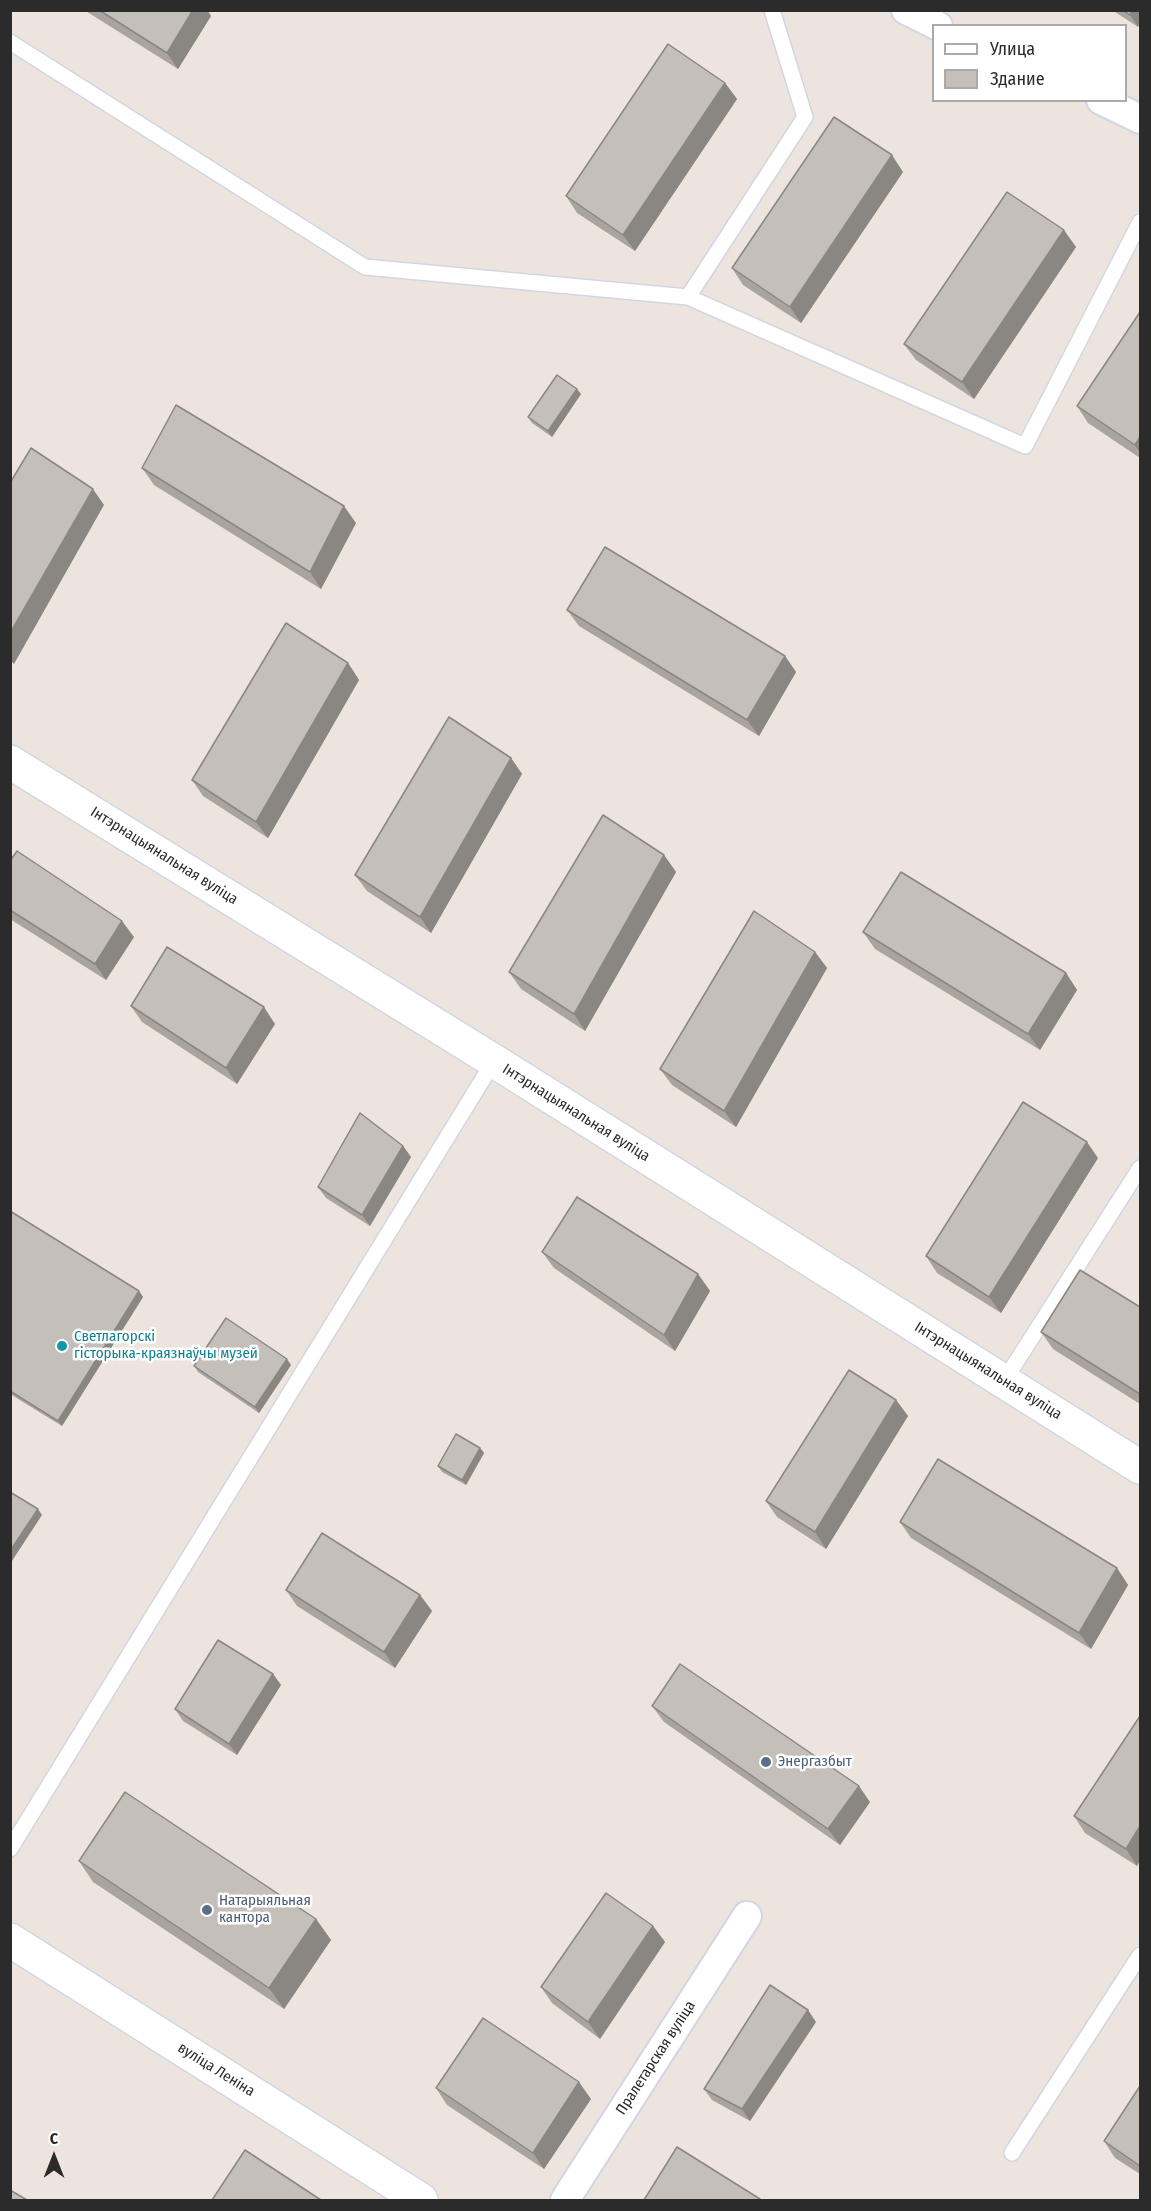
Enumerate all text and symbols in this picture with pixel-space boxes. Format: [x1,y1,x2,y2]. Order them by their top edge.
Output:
legend [932,24,1127,102]
text: Улица [990,38,1035,60]
text: Здание [990,68,1045,90]
street label: Інтэрнацыянальная вуліца [87,803,241,909]
street label: Інтэрнацыянальная вуліца [499,1060,653,1166]
street label: Інтэрнацыянальная вуліца [911,1318,1065,1424]
place label: Светлагорскі гісторыка-краязнаўчы музей [74,1328,258,1363]
marker: Светлагорскі гісторыка-краязнаўчы музей [55,1339,69,1353]
place label: Энергазбыт [778,1753,852,1771]
marker: Энергазбыт [759,1755,773,1769]
place label: Натарыяльная кантора [219,1892,311,1927]
marker: Натарыяльная кантора [200,1903,214,1917]
street label: Пралетарская вуліца [612,1998,700,2118]
street label: вуліца Леніна [174,2039,258,2101]
north arrow [24,2127,84,2187]
text: С [50,2129,58,2148]

